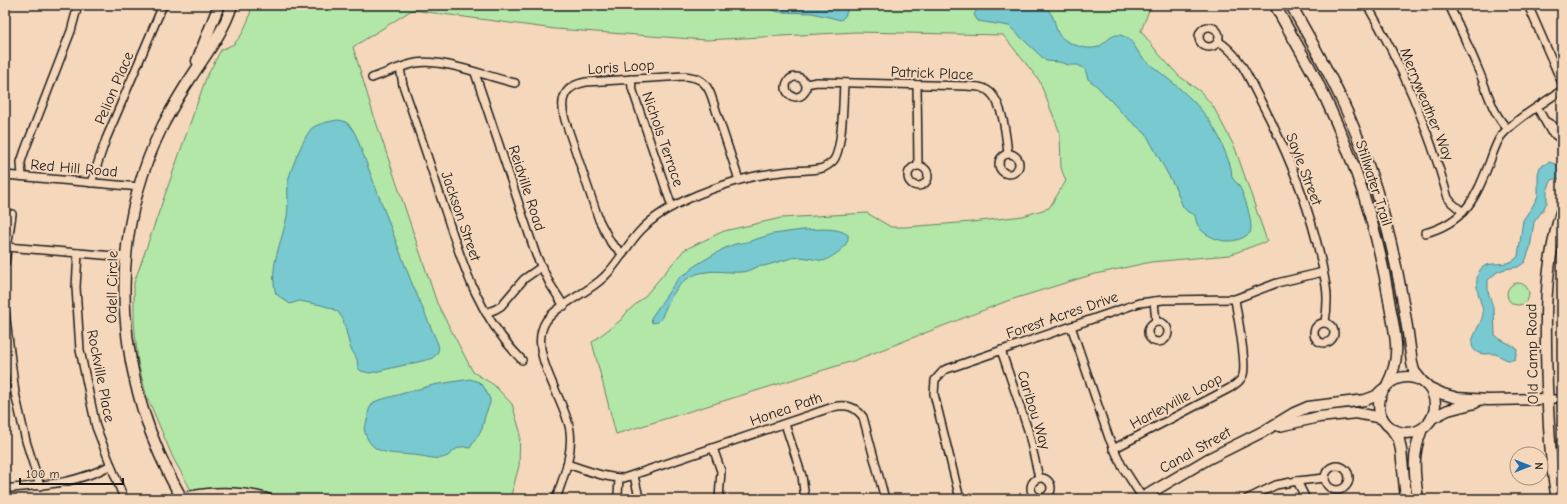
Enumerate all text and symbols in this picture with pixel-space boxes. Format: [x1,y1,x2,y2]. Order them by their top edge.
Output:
street label: Merryweather Way [1396,45,1458,163]
street label: Pelion Place [91,48,138,127]
street label: Loris Loop [587,56,655,78]
street label: Patrick Place [890,63,974,83]
street label: Nichols Terrace [638,89,688,189]
street label: Sayle Street [1282,130,1326,208]
street label: Stillwater Trail [1352,138,1396,228]
street label: Reidville Road [505,143,549,233]
street label: Red Hill Road [30,155,118,181]
street label: Jackson Street [437,169,485,264]
street label: Odell Circle [102,250,122,324]
street label: Forest Acres Drive [1004,287,1121,343]
street label: Old Camp Road [1522,304,1542,404]
street label: Rockville Place [83,328,119,424]
street label: Caribou Way [1013,368,1055,452]
street label: Harleyville Loop [1127,369,1225,433]
street label: Honea Path [748,388,824,430]
street label: Canal Street [1156,423,1234,477]
north arrow [1509,446,1549,486]
scale bar [20,460,123,486]
text: N [1532,462,1545,470]
text: 100 m [26,467,59,481]

